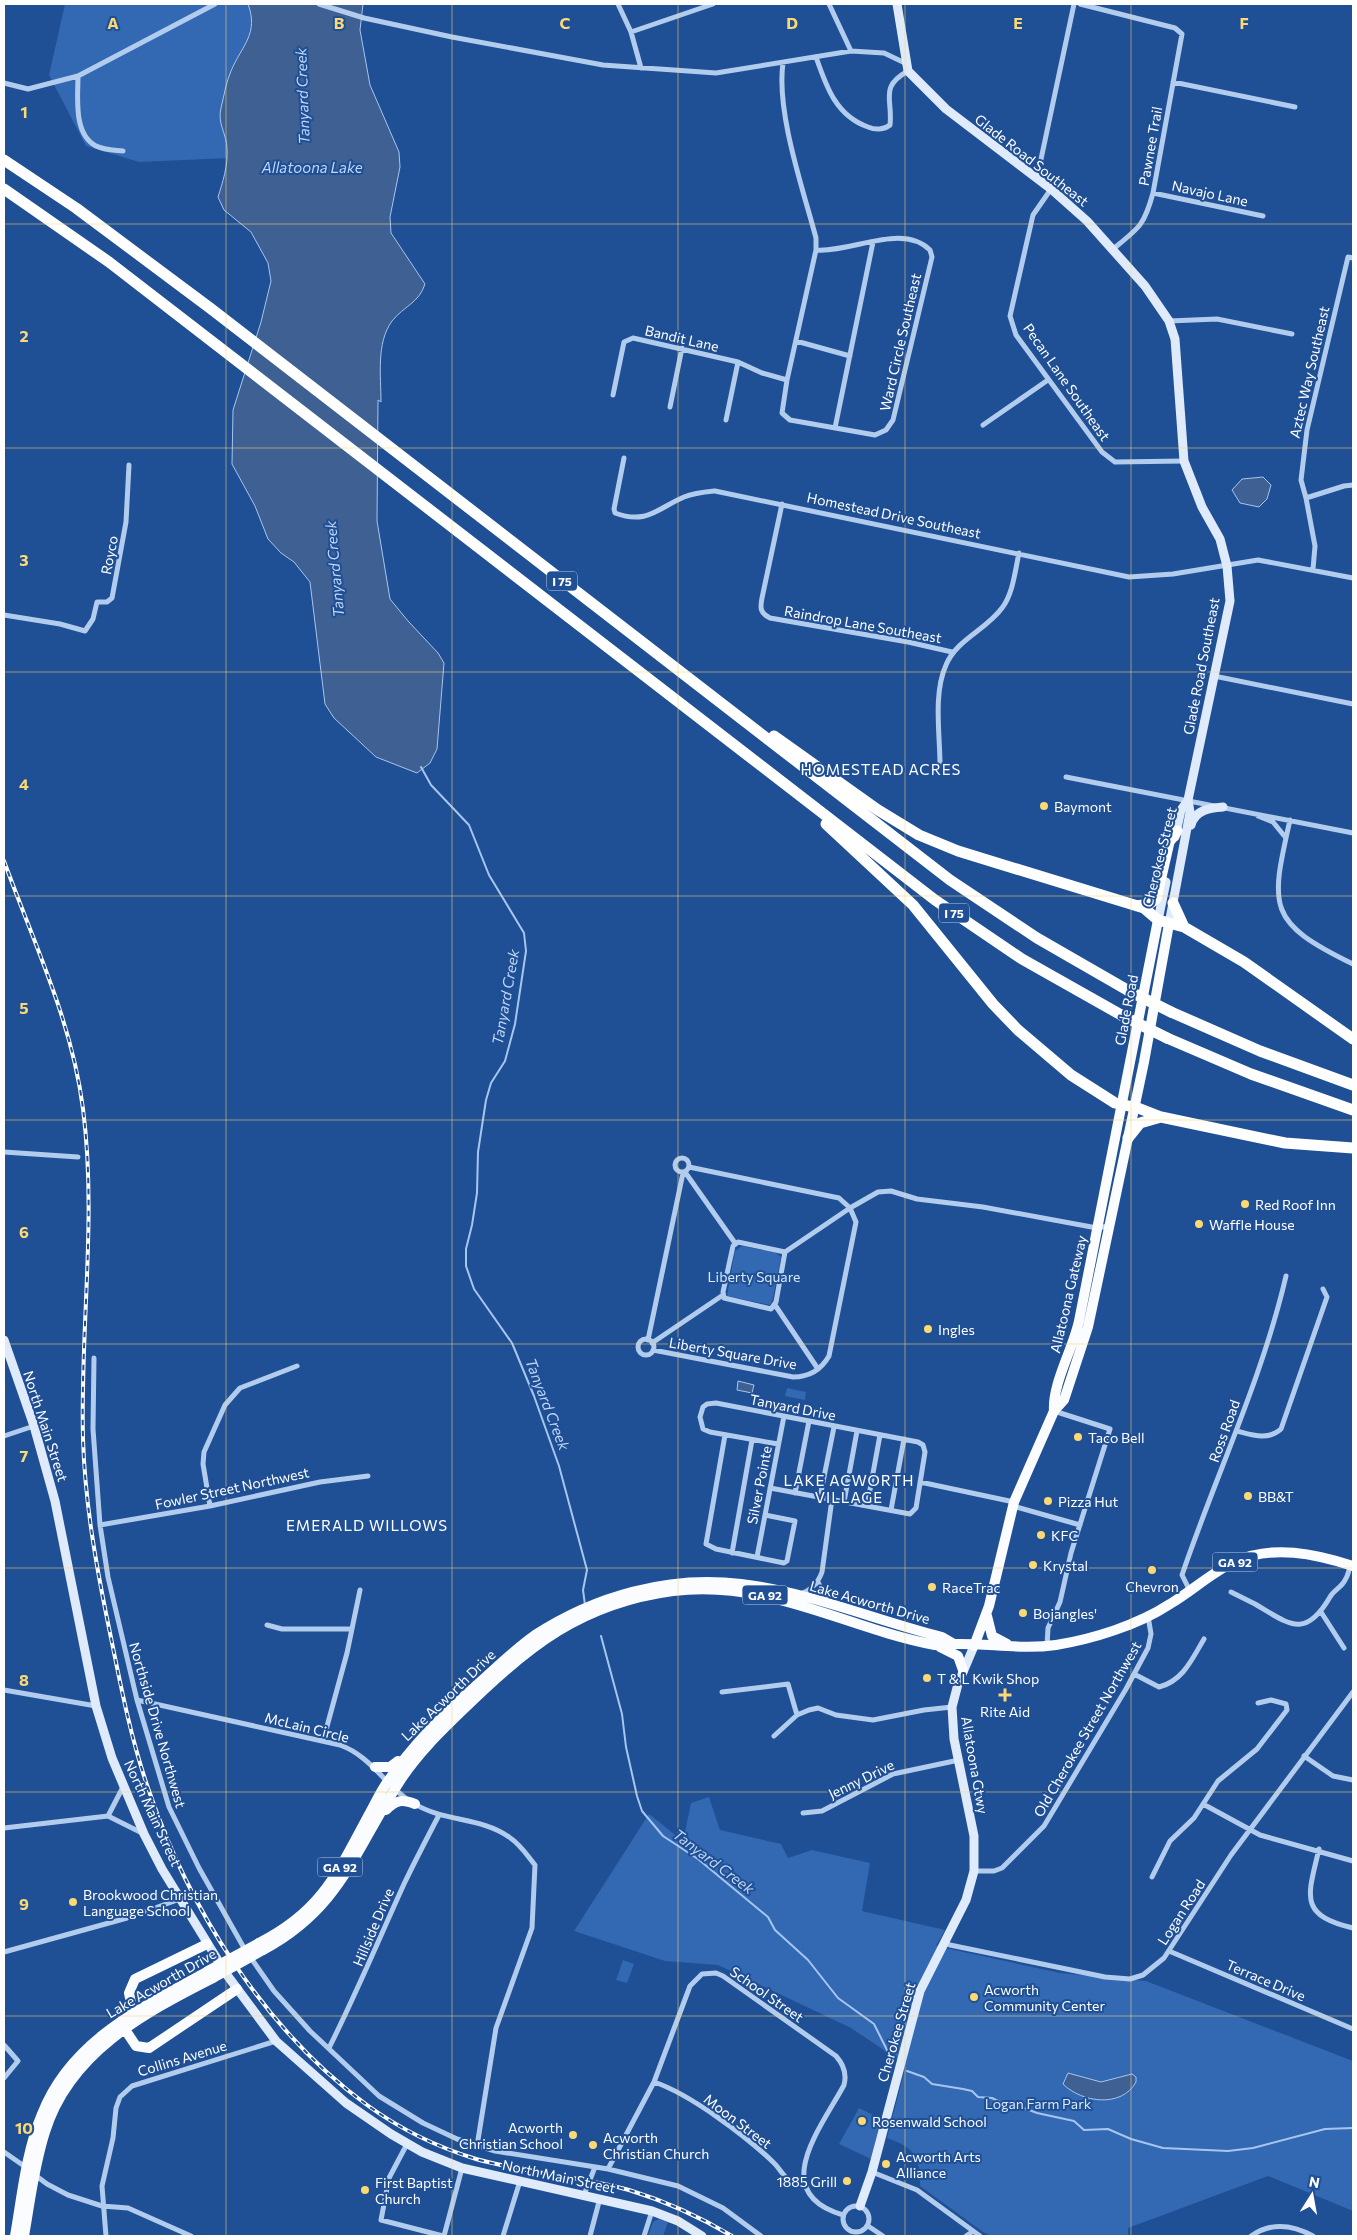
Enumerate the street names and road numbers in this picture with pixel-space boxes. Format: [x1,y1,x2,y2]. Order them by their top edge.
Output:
street label: Pawnee Trail [1135,105,1165,187]
street label: Glade Road Southeast [972,110,1092,210]
street label: Navajo Lane [1170,177,1250,209]
street label: Ward Circle Southeast [876,271,924,413]
street label: Aztec Way Southeast [1286,304,1333,440]
street label: Pecan Lane Southeast [1020,320,1114,444]
street label: Bandit Lane [643,321,721,355]
street label: Homestead Drive Southeast [805,488,983,542]
street label: Royco [97,534,121,576]
road number: I 75 [547,572,577,590]
street label: Glade Road Southeast [1179,596,1223,736]
street label: Raindrop Lane Southeast [783,602,943,646]
street label: Cherokee Street [1138,805,1180,909]
road number: I 75 [939,904,969,922]
street label: Glade Road [1111,973,1141,1047]
street label: Allatoona Gateway [1046,1233,1090,1355]
street label: Liberty Square Drive [668,1333,798,1373]
street label: North Main Street [20,1368,72,1484]
street label: Tanyard Drive [749,1390,837,1424]
street label: Ross Road [1205,1397,1243,1465]
street label: Silver Pointe [743,1444,775,1526]
street label: Fowler Street Northwest [153,1463,311,1513]
road number: GA 92 [1212,1552,1258,1571]
street label: Lake Acworth Drive [808,1577,932,1627]
road number: GA 92 [742,1586,788,1604]
street label: Old Cherokee Street Northwest [1030,1638,1144,1820]
street label: Northside Drive Northwest [126,1640,190,1810]
street label: Lake Acworth Drive [397,1646,499,1744]
street label: McLain Circle [263,1708,351,1746]
street label: Allatoona Gtwy [958,1715,992,1815]
street label: Jenny Drive [825,1756,897,1802]
street label: North Main Street [121,1757,185,1869]
road number: GA 92 [318,1858,362,1876]
street label: Logan Road [1154,1876,1208,1948]
street label: Hillside Drive [349,1885,397,1969]
street label: Lake Acworth Drive [103,1945,219,2021]
street label: Terrace Drive [1224,1956,1308,2004]
street label: School Street [727,1962,807,2026]
street label: Cherokee Street [874,1980,918,2084]
street label: Collins Avenue [135,2036,229,2080]
street label: Moon Street [701,2090,775,2152]
street label: North Main Street [501,2156,617,2196]

